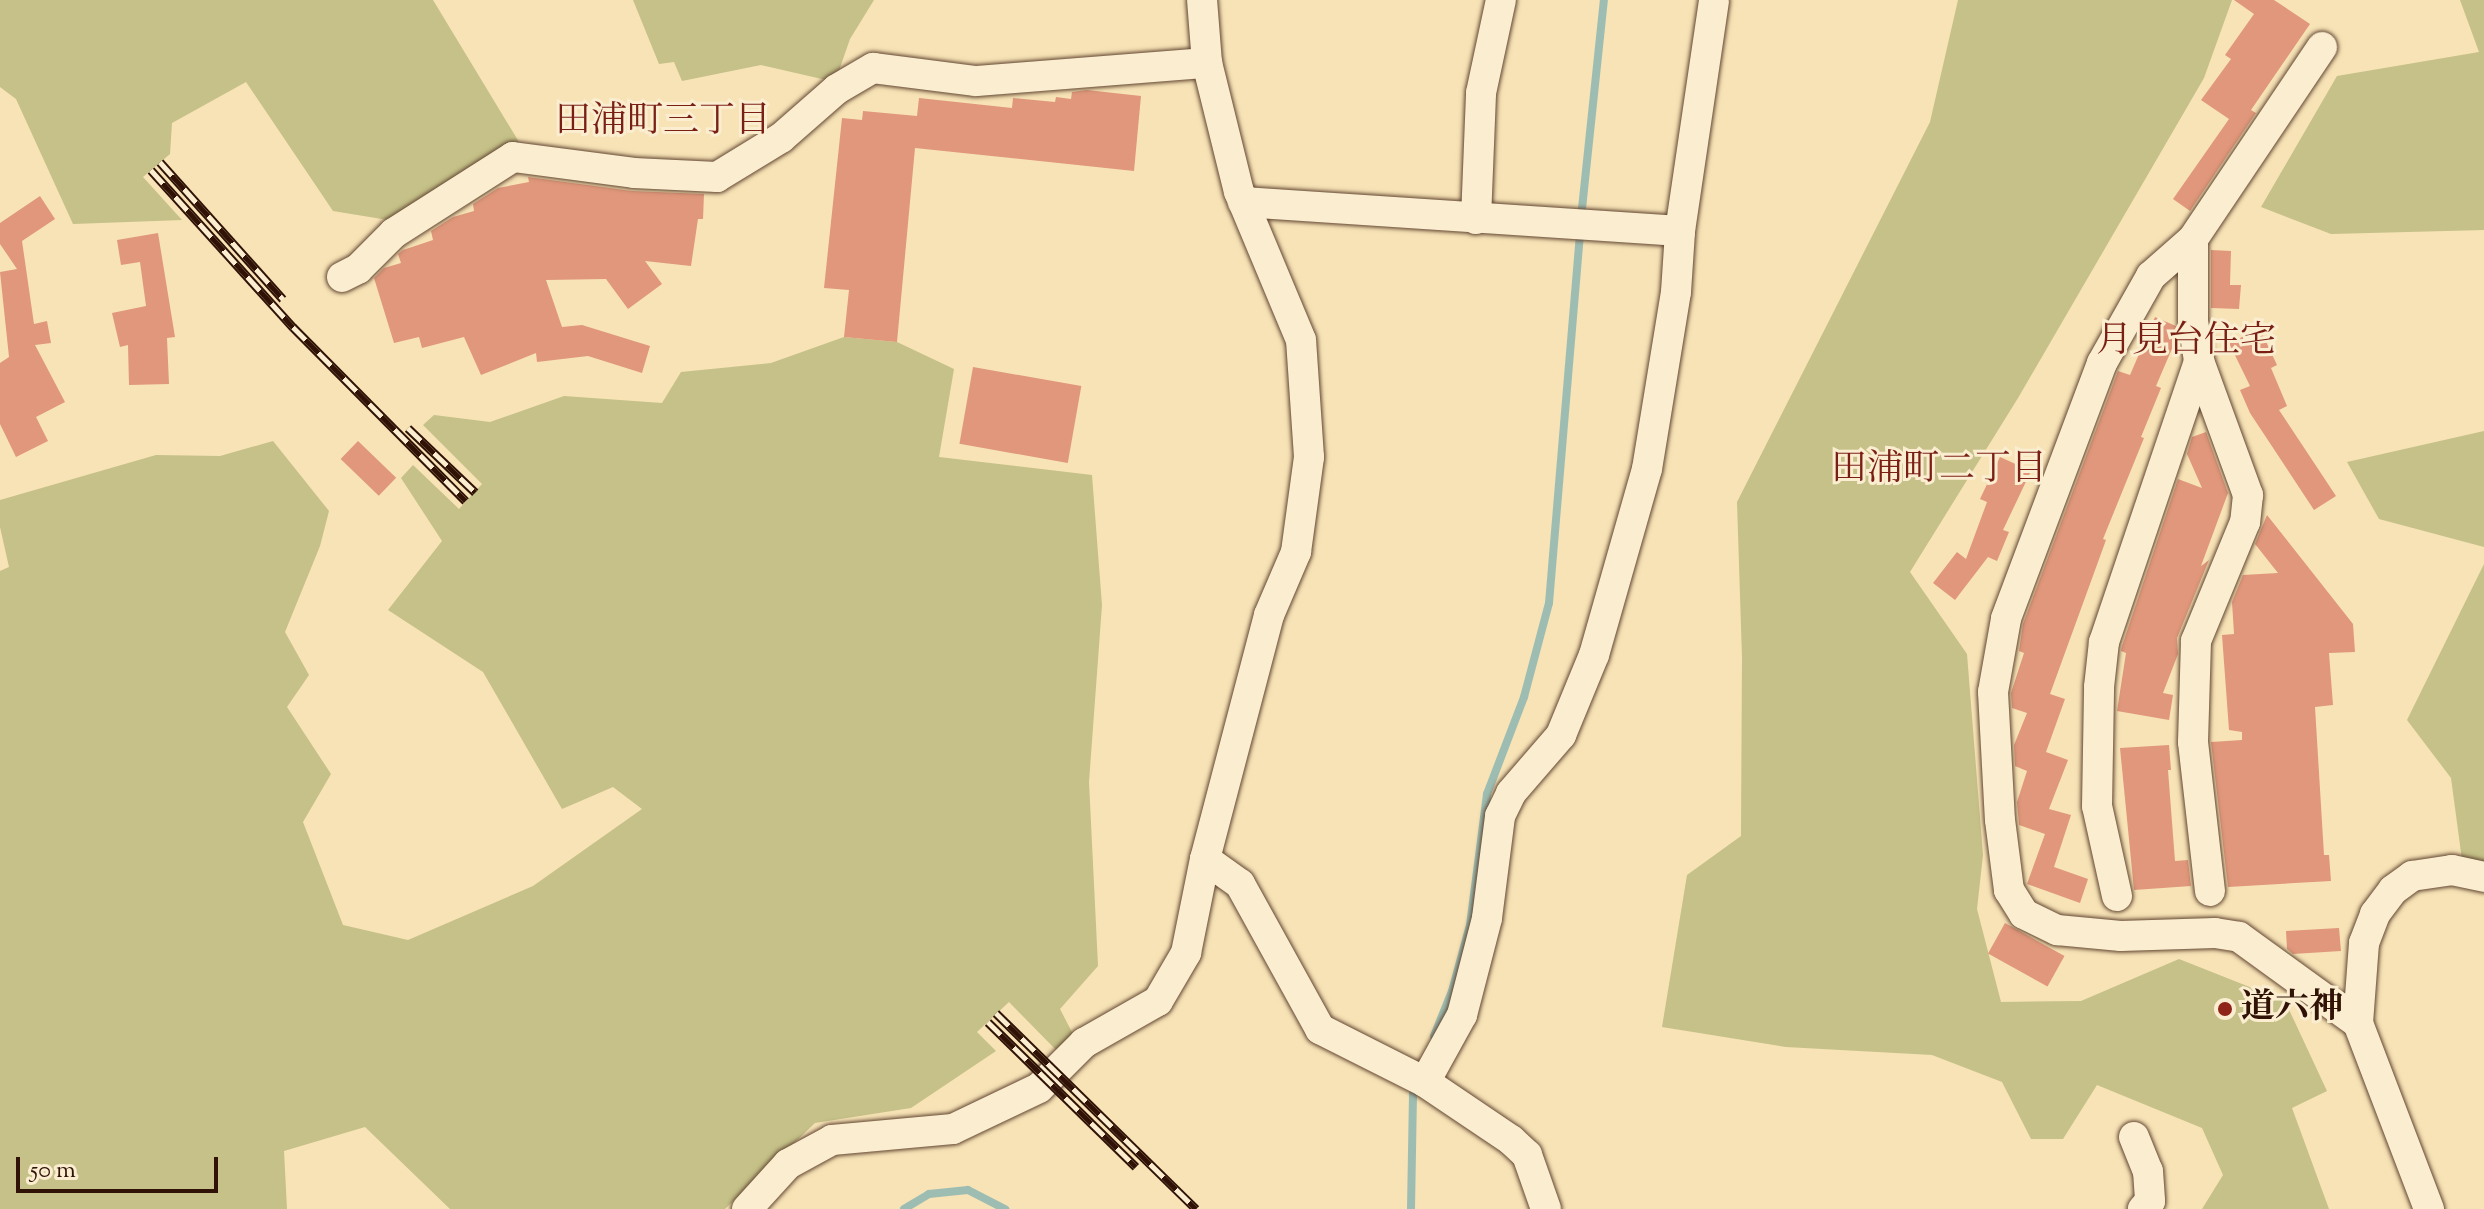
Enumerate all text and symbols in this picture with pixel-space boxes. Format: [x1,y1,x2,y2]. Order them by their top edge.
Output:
district label: 田浦町三丁目 [555,101,771,145]
district label: 月見台住宅 [2096,321,2276,365]
district label: 田浦町二丁目 [1831,449,2047,493]
place label: 道六神 [2241,989,2343,1029]
marker: 道六神 [2216,1000,2234,1018]
scale bar [20,1141,222,1191]
text: 50 m [30,1154,76,1188]

